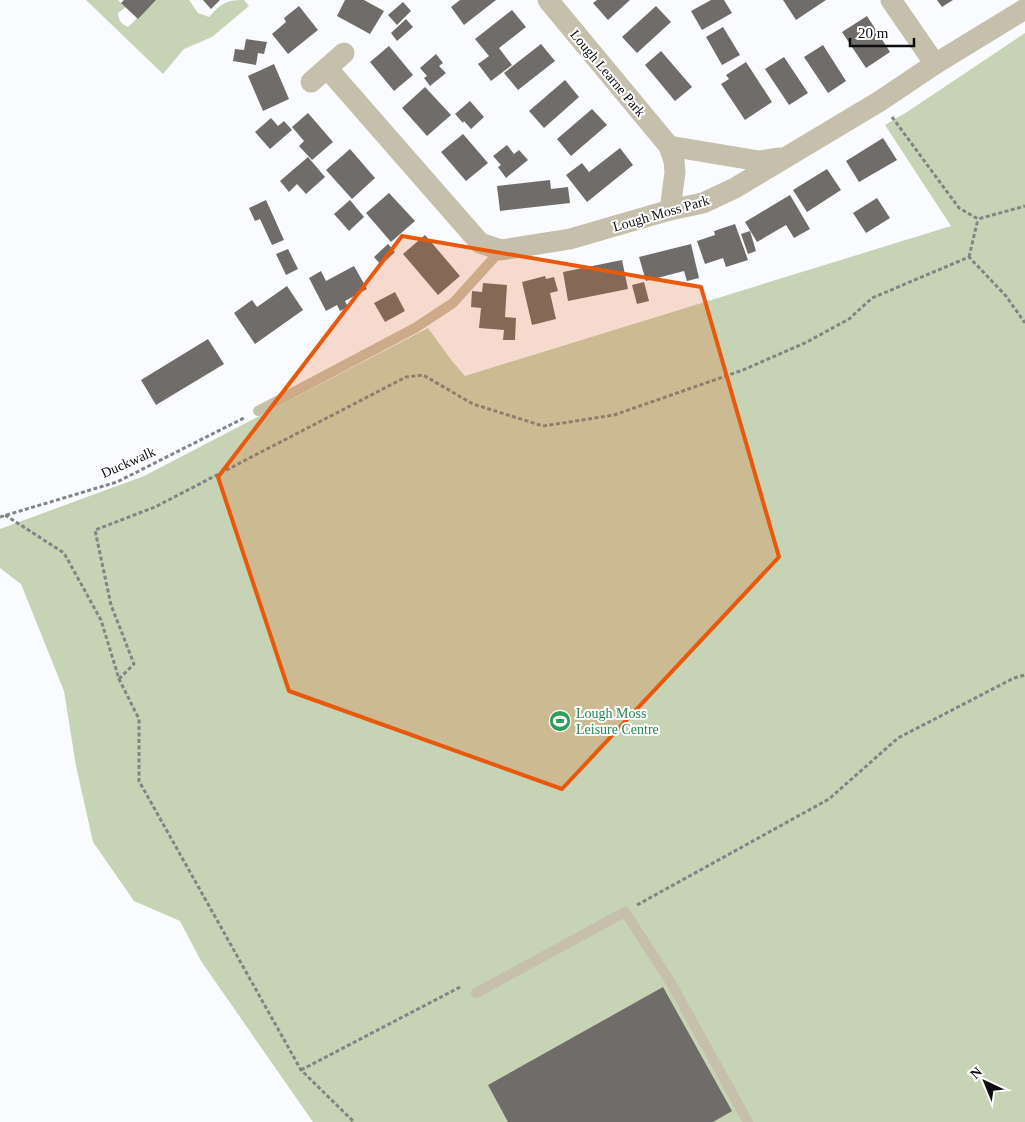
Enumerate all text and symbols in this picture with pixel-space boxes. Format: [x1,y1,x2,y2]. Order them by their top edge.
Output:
scale bar [850,15,914,47]
text: 20 m [858,25,889,41]
street label: Lough Learne Park [567,27,648,120]
street label: Lough Moss Park [611,193,711,234]
street label: Duckwalk [99,444,158,481]
place label: Lough Moss Leisure Centre [576,706,659,737]
sports icon: Lough Moss Leisure Centre [548,709,572,733]
north arrow [960,1057,1010,1107]
text: N [967,1064,985,1082]

